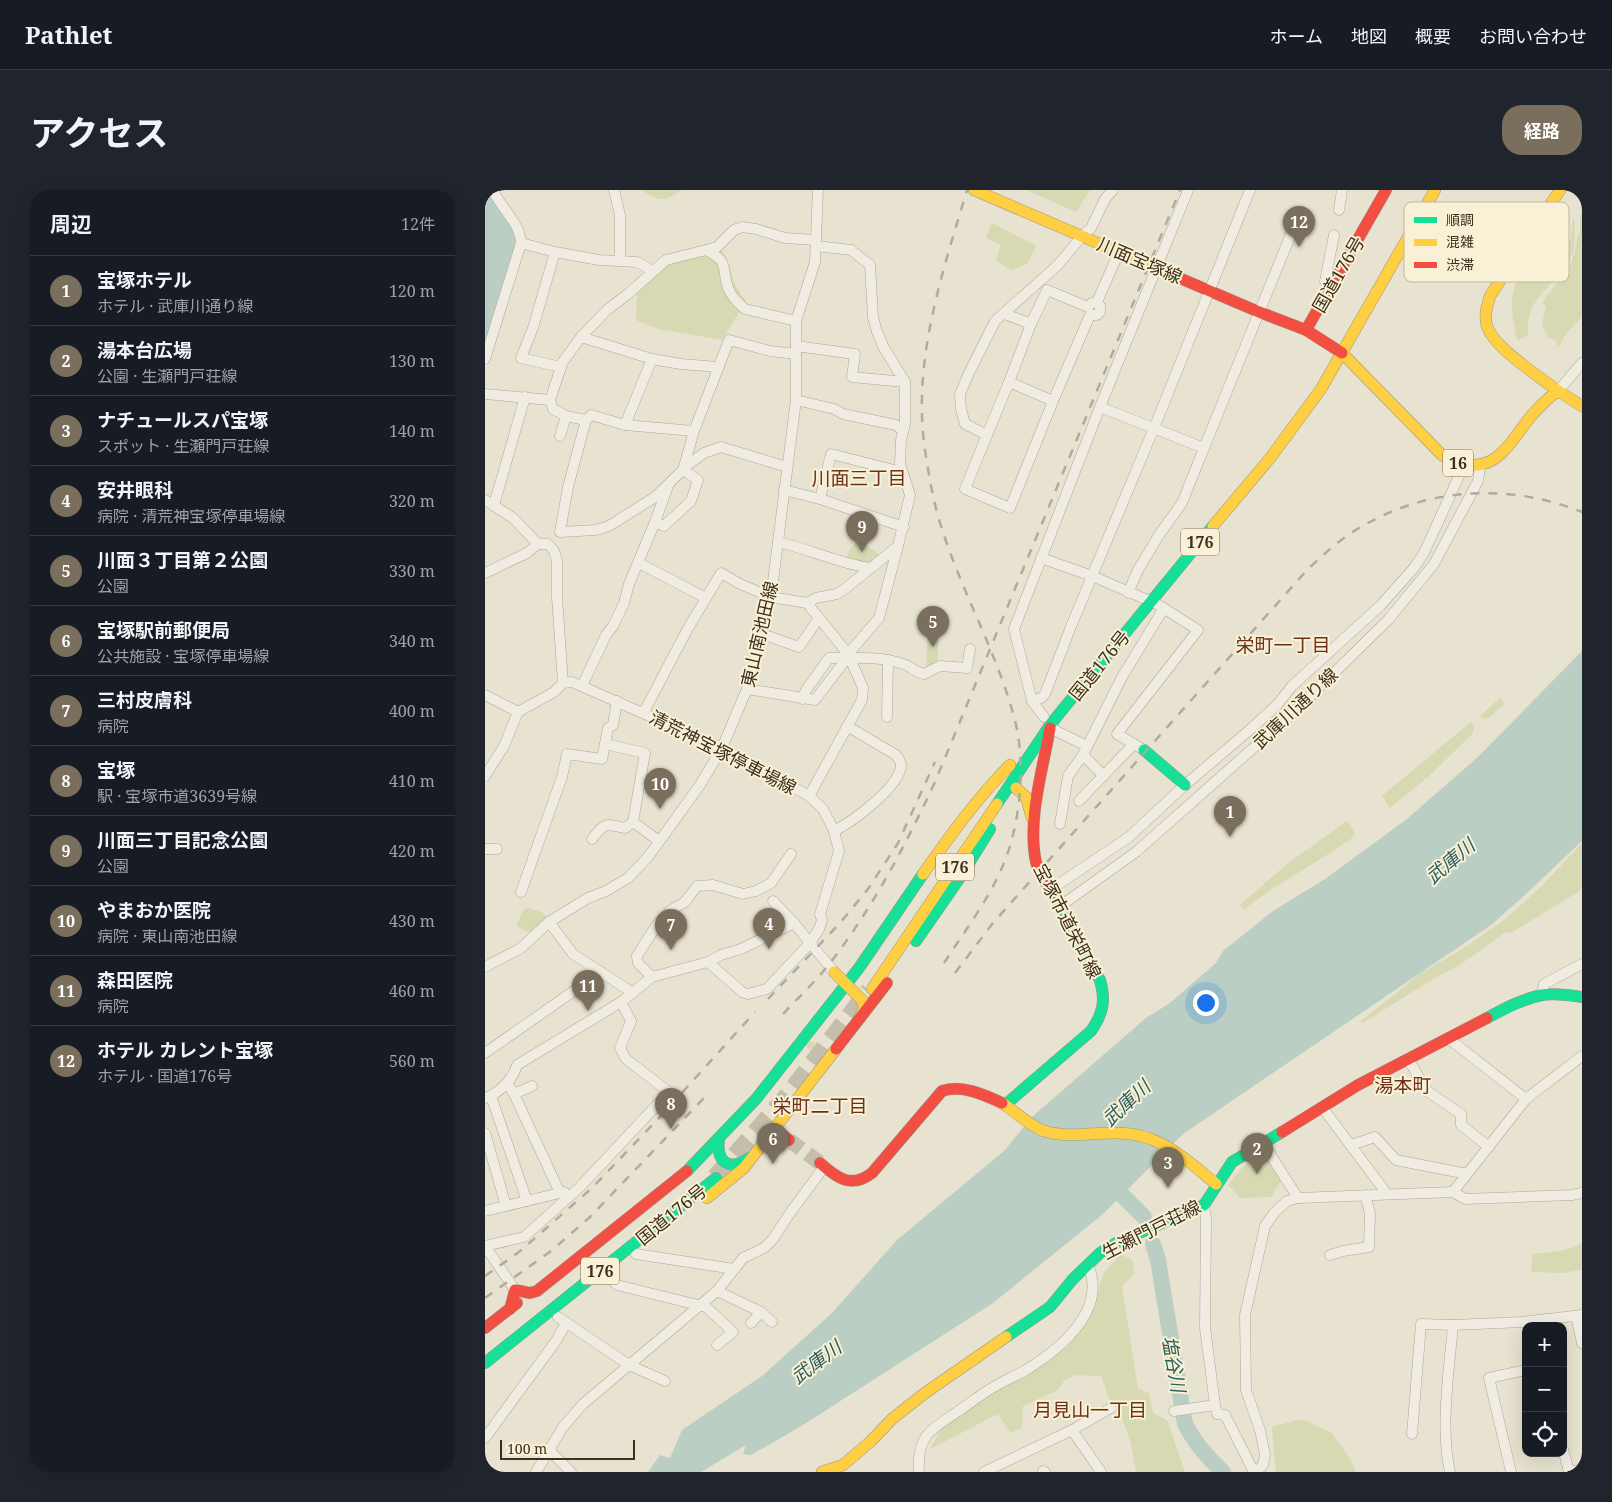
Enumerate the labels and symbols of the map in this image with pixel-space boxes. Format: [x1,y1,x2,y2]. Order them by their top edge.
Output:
legend [1404,202,1569,282]
pin: 12 [1283,206,1315,247]
text: 順調 [1446,210,1474,229]
street label: 川面宝塚線 [1094,231,1186,289]
street label: 国道176号 [1307,232,1369,316]
text: 混雑 [1446,232,1474,251]
text: 渋滞 [1446,255,1474,274]
road number: 16 [1443,450,1473,476]
district label: 川面三丁目 [811,465,907,491]
pin: 9 [846,511,878,552]
road number: 176 [1181,528,1219,556]
street label: 東山南池田線 [735,579,783,689]
pin: 5 [917,606,949,647]
street label: 国道176号 [1063,625,1135,705]
district label: 栄町一丁目 [1235,632,1331,658]
street label: 武庫川通り線 [1247,662,1343,754]
street label: 清荒神宝塚停車場線 [645,705,801,799]
pin: 10 [644,768,676,809]
pin: 1 [1214,796,1246,837]
water label: 武庫川 [1420,831,1482,889]
road number: 176 [936,854,974,880]
street label: 宝塚市道栄町線 [1029,859,1107,983]
pin: 4 [753,908,785,949]
pin: 7 [655,909,687,950]
pin: 11 [572,970,604,1011]
your location [1193,990,1219,1016]
district label: 湯本町 [1374,1072,1432,1098]
water label: 武庫川 [1096,1073,1157,1132]
pin: 8 [655,1088,687,1129]
district label: 栄町二丁目 [772,1093,868,1119]
pin: 6 [757,1123,789,1164]
pin: 2 [1241,1133,1273,1174]
pin: 3 [1152,1147,1184,1188]
street label: 国道176号 [631,1178,711,1250]
street label: 生瀬門戸荘線 [1097,1194,1205,1264]
road number: 176 [581,1258,619,1284]
water label: 武庫川 [785,1333,848,1390]
water label: 塩谷川 [1156,1334,1192,1396]
district label: 月見山一丁目 [1033,1397,1147,1423]
scale bar [500,1437,635,1460]

